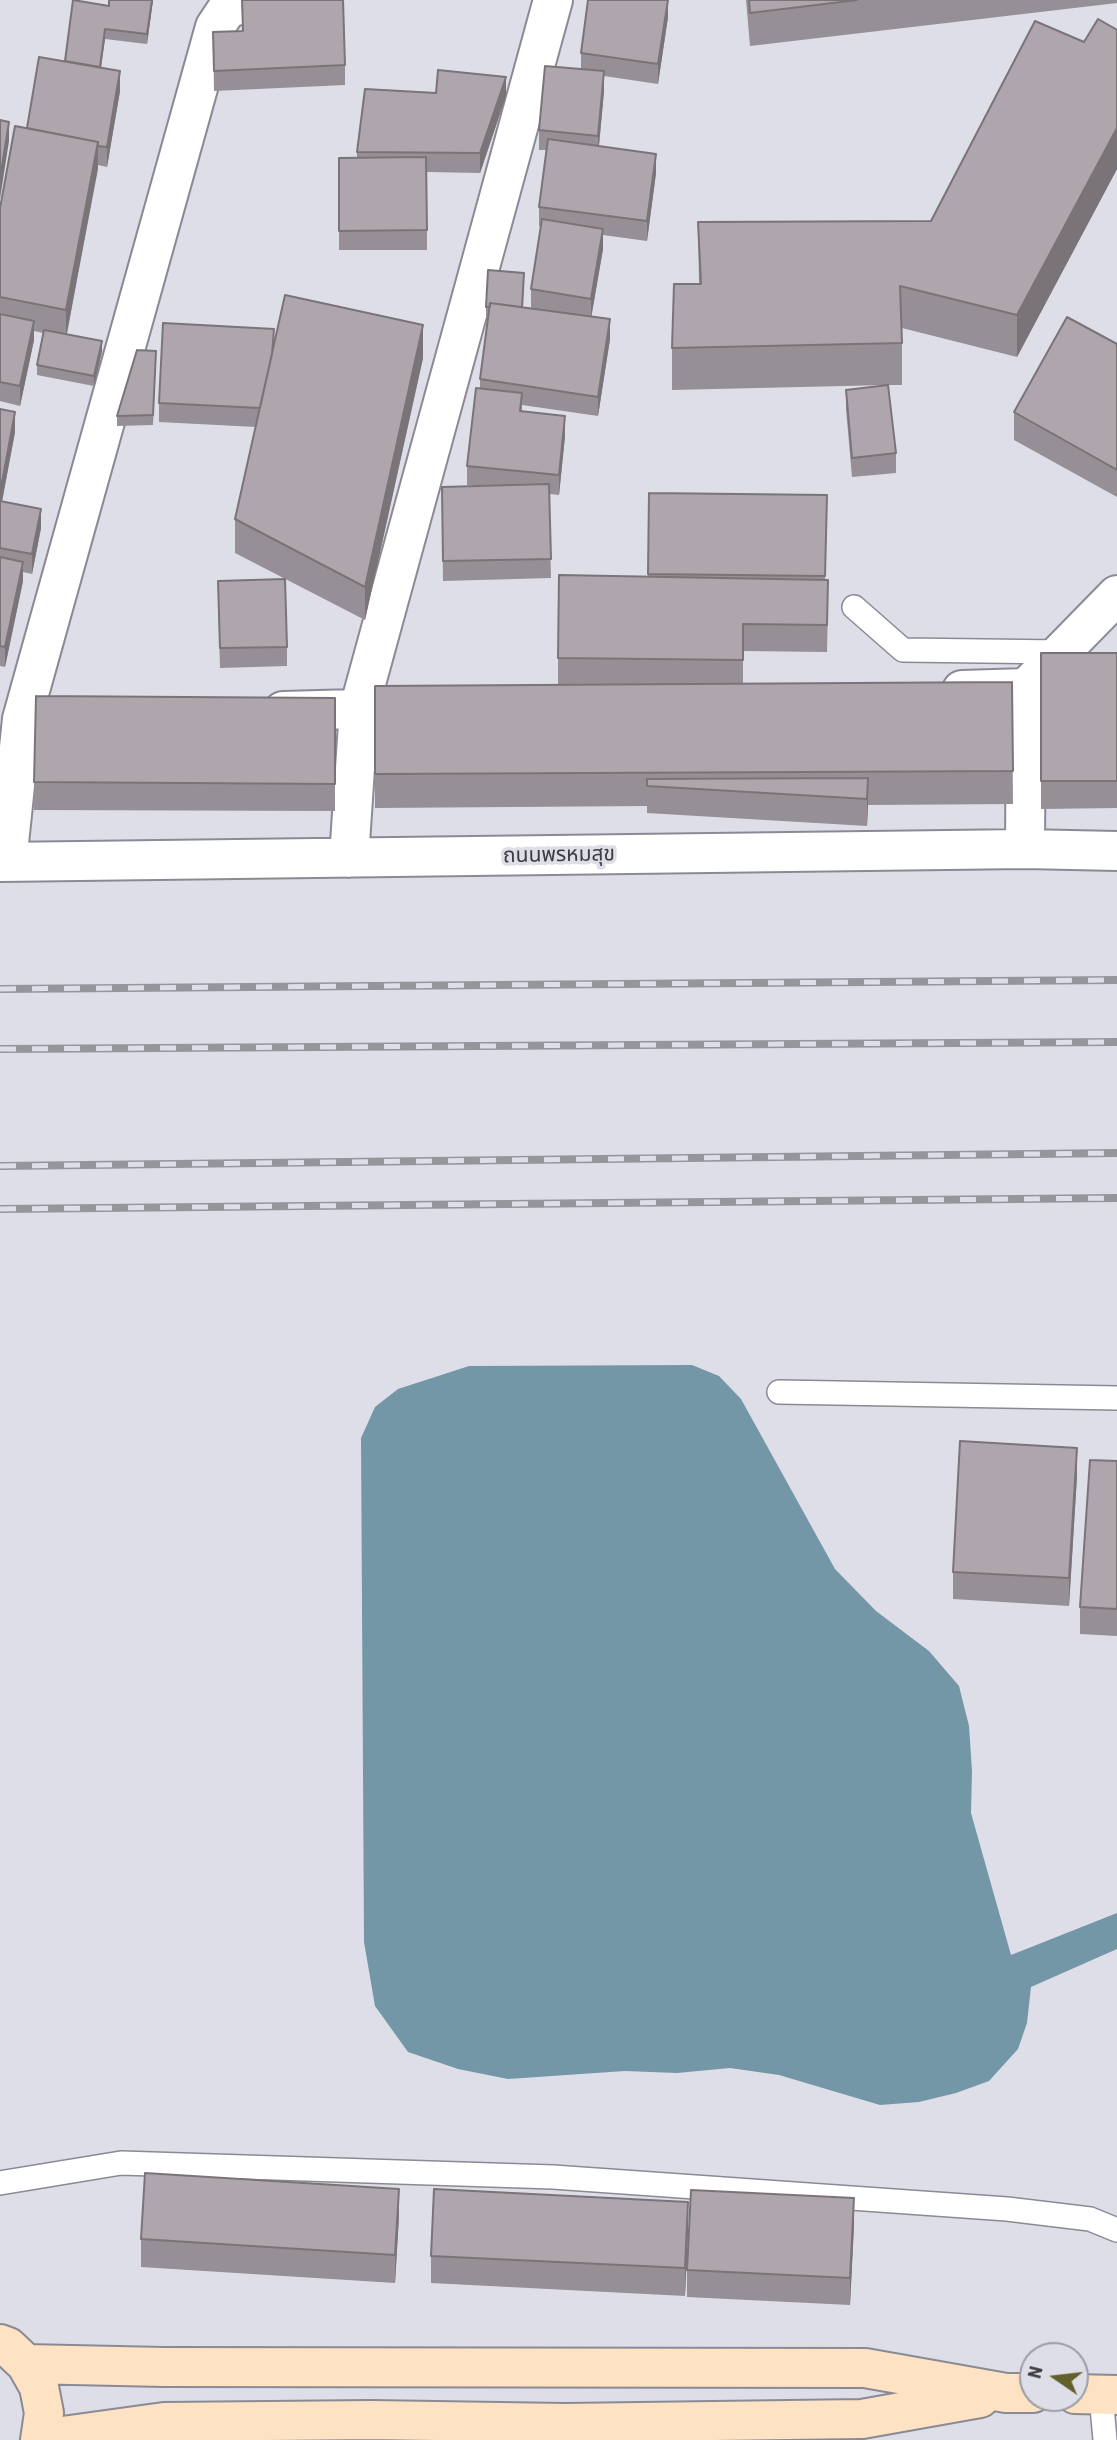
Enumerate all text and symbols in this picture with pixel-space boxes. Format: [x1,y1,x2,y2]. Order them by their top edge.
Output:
street label: ถนนพรหมสุข [503,842,615,870]
north arrow [1019,2342,1089,2412]
text: N [1023,2364,1048,2381]

